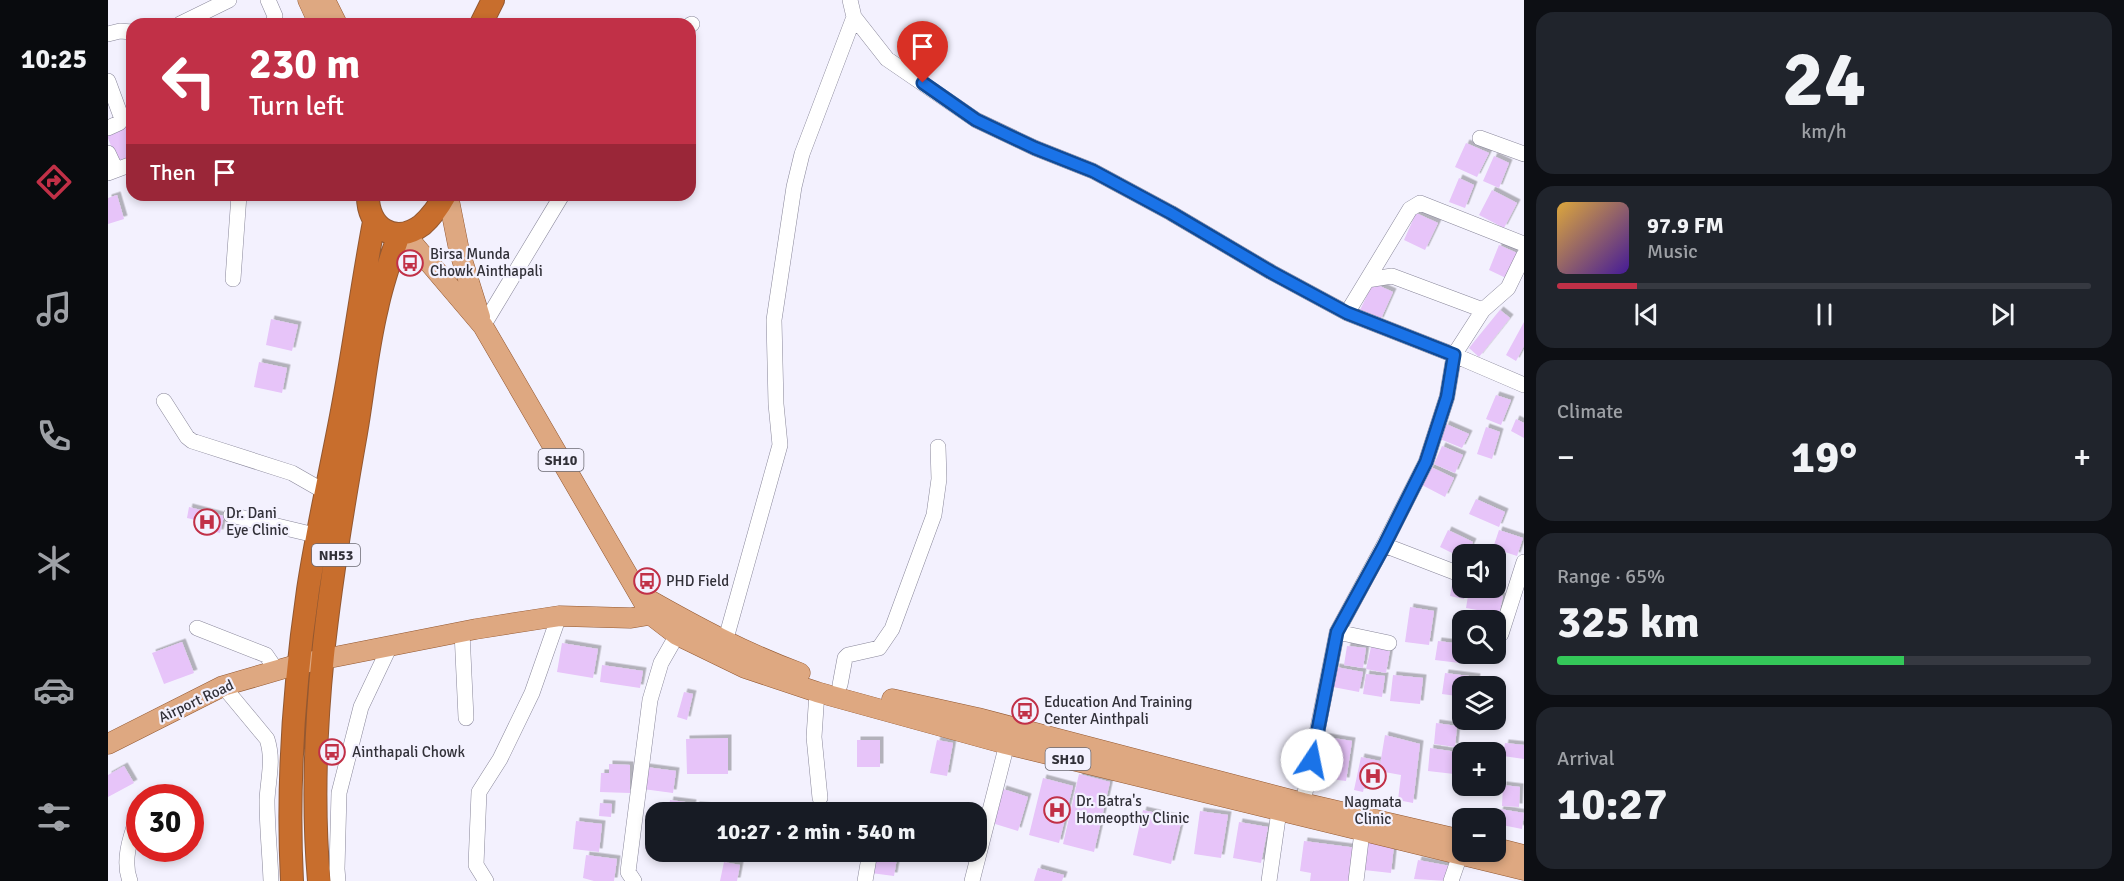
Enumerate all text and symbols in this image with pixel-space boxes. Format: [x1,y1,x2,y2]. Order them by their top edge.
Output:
pin [897,21,948,83]
icon: arrive [906,30,939,63]
text: 24 [1782,32,1866,128]
text: 230 m [249,39,360,90]
icon: left [150,42,228,120]
text: 10:25 [21,43,87,76]
text: Turn left [249,90,344,123]
text: km/h [1801,119,1847,144]
icon: arrive [208,156,241,189]
text: Then [150,159,196,186]
icon: directions [33,161,75,203]
text: 97.9 FM [1647,212,1724,239]
text: Music [1647,239,1698,264]
place label: Birsa Munda Chowk Ainthapali [430,245,543,280]
bus stop icon: Birsa Munda Chowk Ainthapali [395,248,425,278]
icon: music [33,288,75,330]
icon: previous [1630,298,1663,331]
icon: pause [1808,298,1841,331]
icon: next [1986,298,2019,331]
text: Climate [1557,399,1623,424]
icon: phone [33,415,75,457]
text: 19° [1791,430,1857,485]
text: − [1557,437,1575,478]
text: + [2073,437,2091,478]
road number: SH10 [538,449,584,471]
place label: Dr. Dani Eye Clinic [226,504,289,539]
hospital icon: Dr. Dani Eye Clinic [192,507,222,537]
icon: climate [33,542,75,584]
road number: NH53 [312,544,360,566]
map controls [1452,544,1506,862]
button: sound [1452,544,1506,598]
text: Range · 65% [1557,564,1665,589]
bus stop icon: PHD Field [632,566,662,596]
place label: PHD Field [666,572,729,590]
text: 325 km [1557,595,1700,650]
button: search [1452,610,1506,664]
icon: car [33,669,75,711]
street label: Airport Road [155,676,237,726]
button: layers [1452,676,1506,730]
place label: Education And Training Center Ainthpali [1044,693,1192,728]
bus stop icon: Education And Training Center Ainthpali [1010,696,1040,726]
position arrow [1280,728,1344,792]
bus stop icon: Ainthapali Chowk [317,737,347,767]
button: + [1452,742,1506,796]
place label: Ainthapali Chowk [352,743,465,761]
text: Arrival [1557,746,1615,771]
road number: SH10 [1046,748,1090,770]
hospital icon: Nagmata Clinic [1358,761,1388,791]
text: 10:27 [1557,777,1667,832]
speed limit sign: 30 [126,784,204,862]
place label: Dr. Batra's Homeopthy Clinic [1076,792,1189,827]
place label: Nagmata Clinic [1344,793,1402,828]
hospital icon: Dr. Batra's Homeopthy Clinic [1042,795,1072,825]
icon: filters [33,796,75,838]
button: − [1452,808,1506,862]
text: 10:27 · 2 min · 540 m [716,818,916,845]

